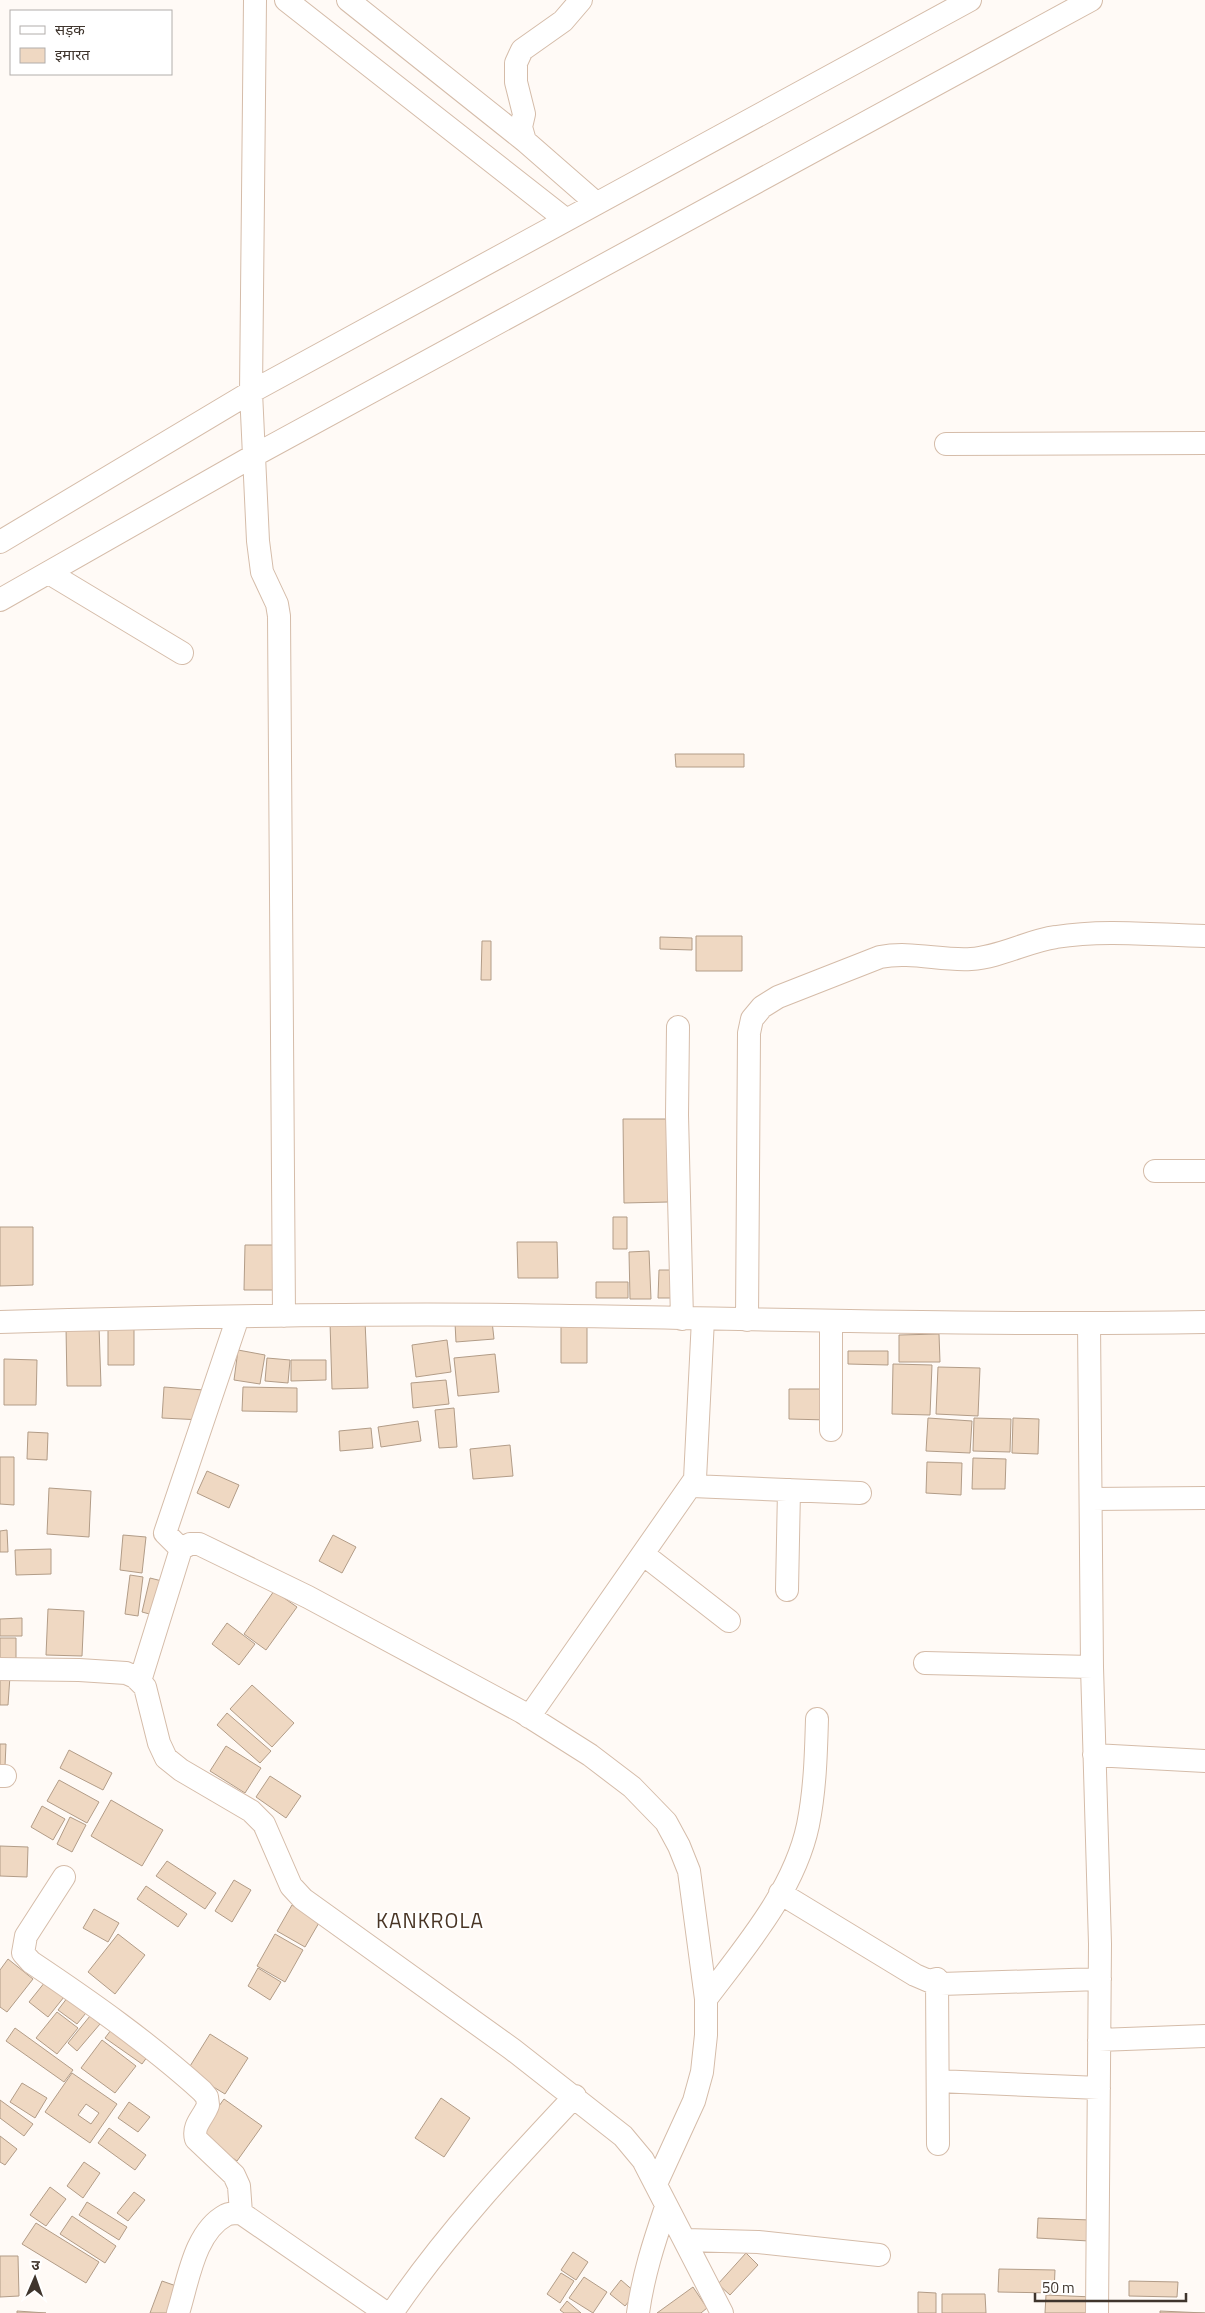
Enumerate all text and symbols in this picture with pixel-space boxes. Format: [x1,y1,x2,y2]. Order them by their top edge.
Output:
legend [10,10,172,75]
text: सड़क [55,18,85,41]
text: इमारत [55,43,90,66]
district label: KANKROLA [376,1904,484,1936]
north arrow [10,2253,60,2303]
text: उ [31,2254,41,2275]
scale bar [1035,2270,1186,2302]
text: 50 m [1042,2276,1075,2299]

